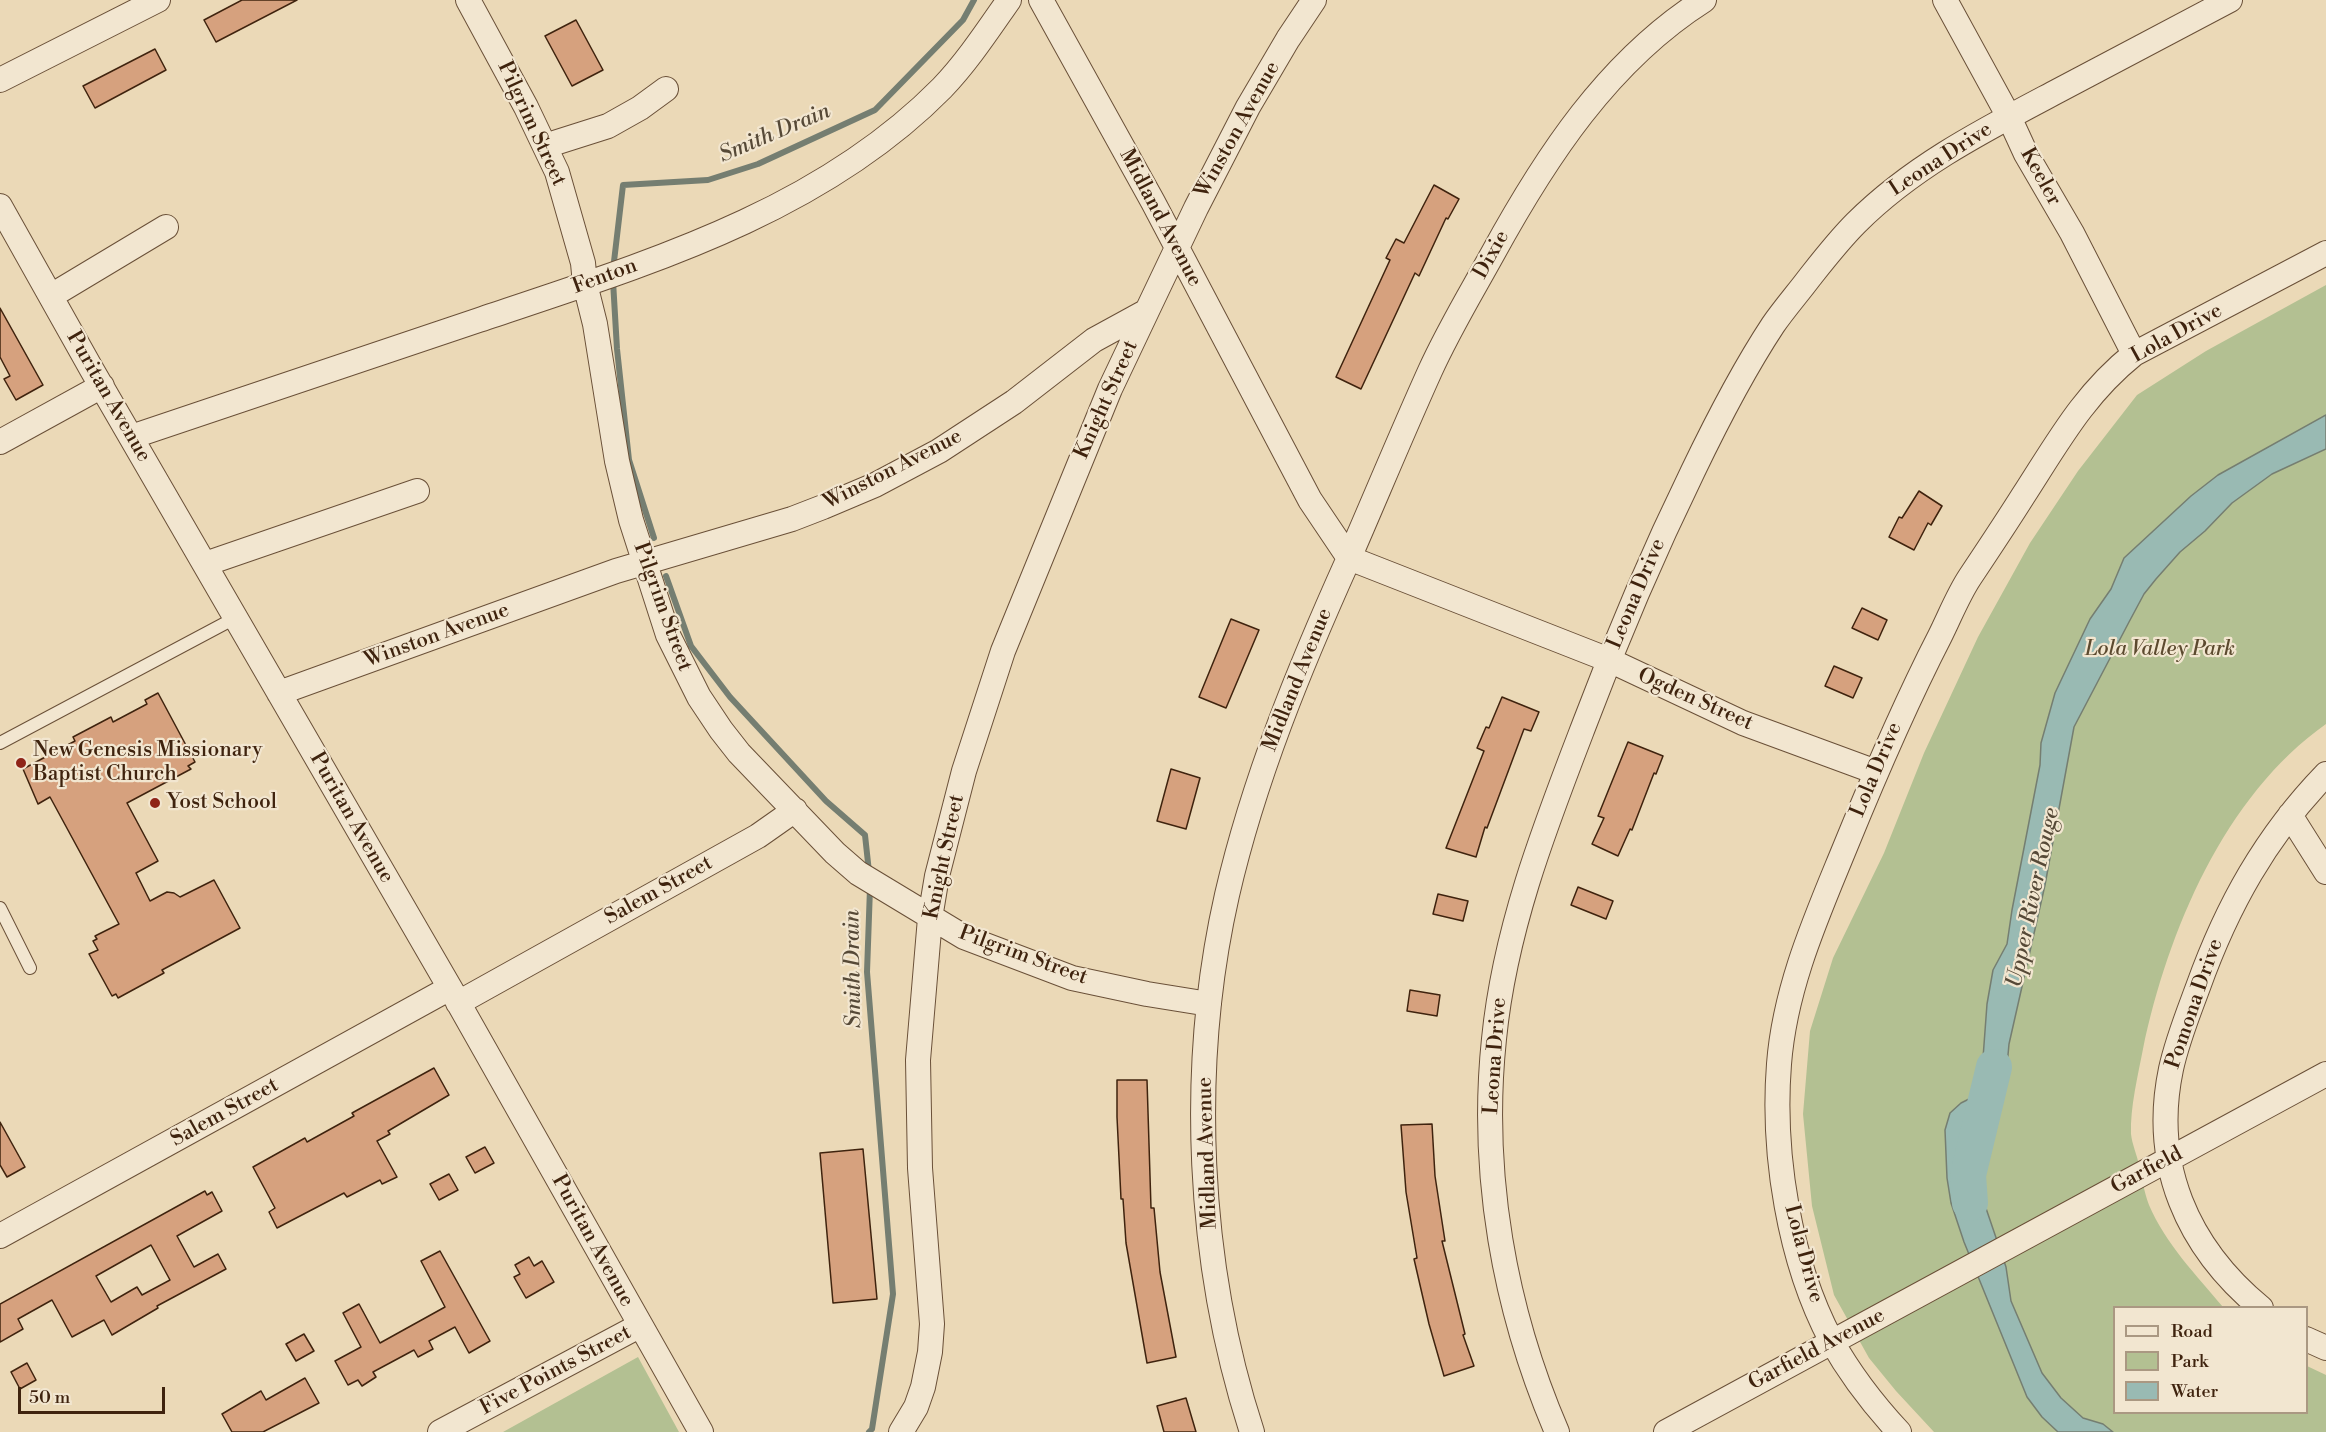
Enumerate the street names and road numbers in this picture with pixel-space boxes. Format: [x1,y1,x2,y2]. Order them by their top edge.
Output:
street label: Pilgrim Street [491,57,571,191]
street label: Winston Avenue [1190,57,1286,203]
street label: Leona Drive [1885,118,1997,202]
street label: Keeler [2014,144,2066,210]
street label: Midland Avenue [1113,145,1207,291]
street label: Dixie [1469,226,1515,284]
street label: Fenton [569,254,641,300]
street label: Lola Drive [2127,299,2227,369]
street label: Puritan Avenue [60,327,156,467]
street label: Knight Street [1070,337,1144,463]
street label: Winston Avenue [819,424,967,516]
street label: Leona Drive [1602,535,1672,653]
street label: Pilgrim Street [627,539,697,675]
street label: Winston Avenue [361,598,513,674]
street label: Midland Avenue [1258,605,1338,755]
street label: Ogden Street [1633,663,1757,737]
street label: Lola Drive [1846,719,1908,821]
street label: Puritan Avenue [303,748,399,888]
street label: Knight Street [919,792,971,922]
street label: Salem Street [601,851,717,931]
street label: Pilgrim Street [955,921,1091,991]
street label: Pomona Drive [2161,936,2229,1072]
street label: Leona Drive [1479,997,1513,1115]
street label: Salem Street [167,1073,283,1153]
street label: Midland Avenue [1193,1076,1223,1230]
street label: Garfield [2107,1142,2187,1200]
street label: Puritan Avenue [545,1171,639,1311]
street label: Lola Drive [1778,1202,1828,1306]
street label: Garfield Avenue [1744,1303,1890,1397]
street label: Five Points Street [476,1321,636,1421]

